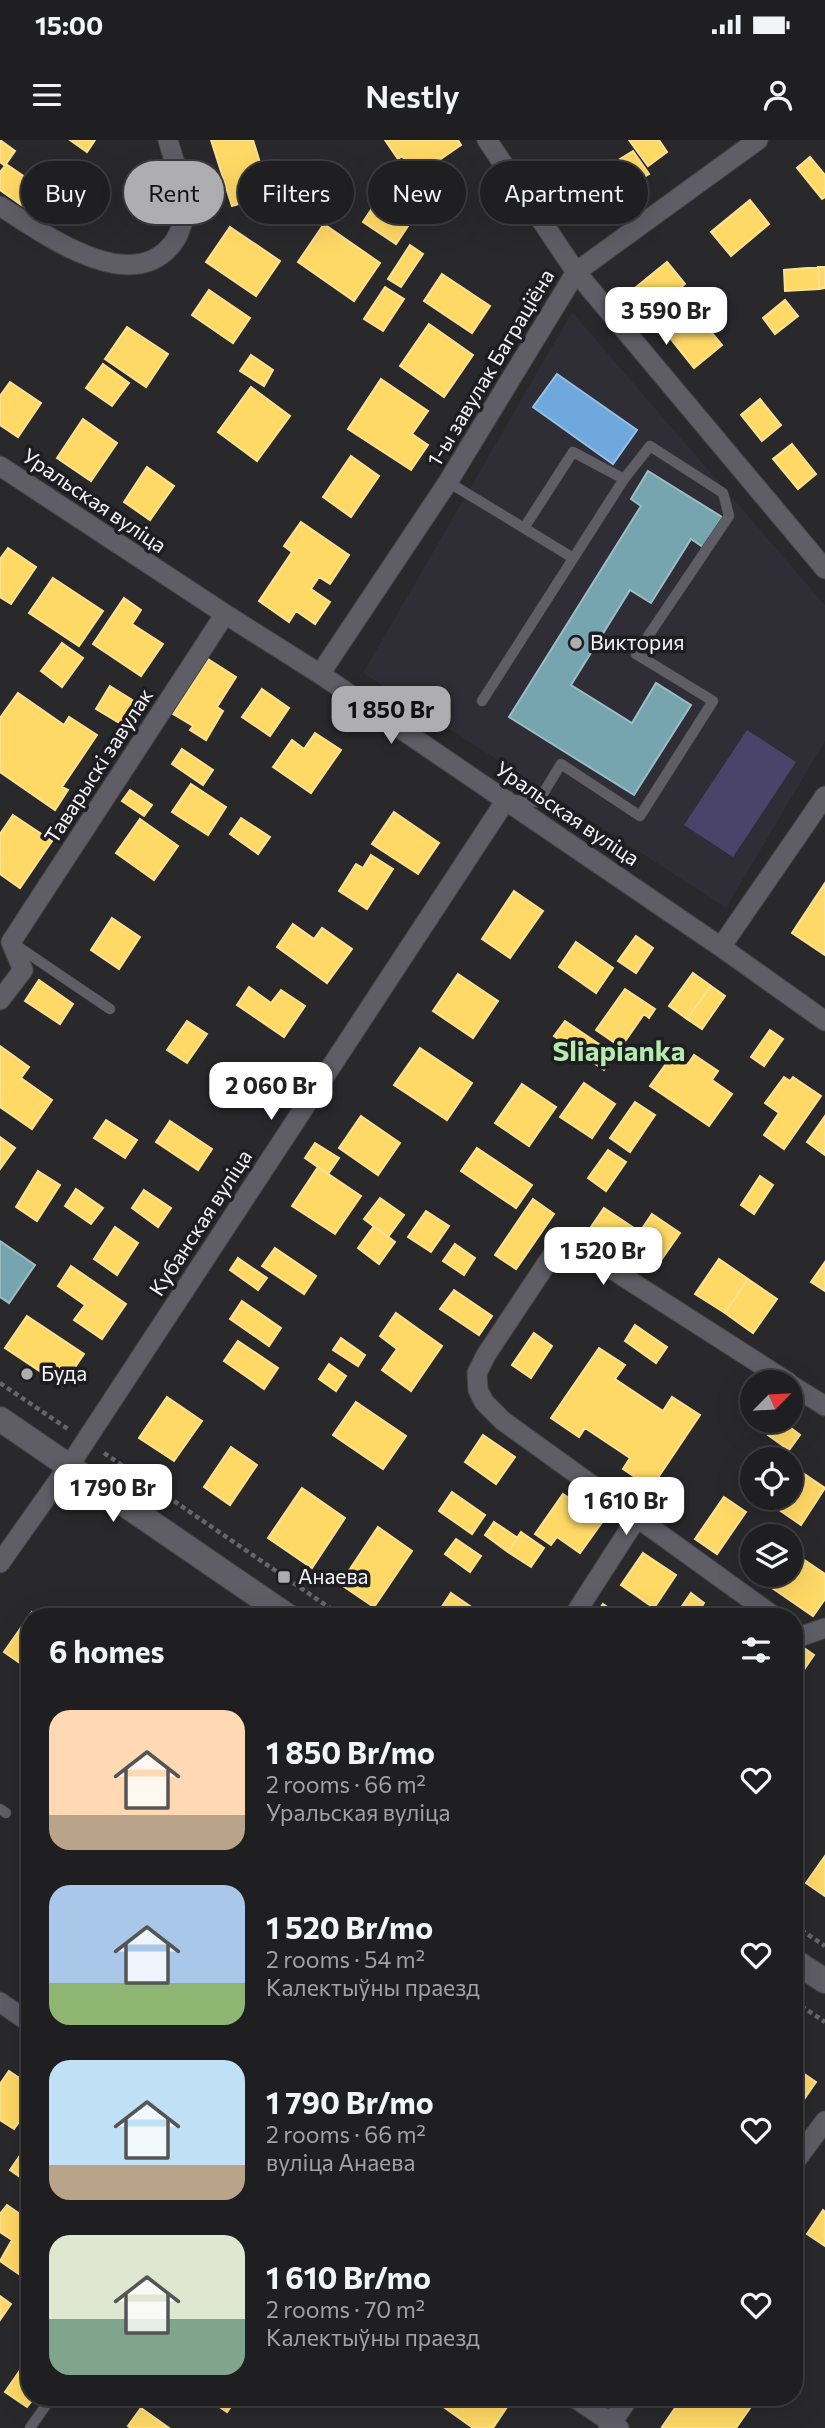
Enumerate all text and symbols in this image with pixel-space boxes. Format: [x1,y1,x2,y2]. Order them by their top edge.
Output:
text: 15:00 [35,9,103,40]
text: Nestly [365,75,460,115]
icon: menu [28,76,66,114]
icon: person [759,76,797,114]
chip: Buy [21,161,110,224]
chip: Rent [124,161,224,224]
chip: Filters [238,161,354,224]
chip: New [368,161,466,224]
chip: Apartment [480,161,648,224]
street label: 1-ы завулак Баграціёна [421,264,559,470]
pin: 3 590 Br [594,288,738,347]
text: 3 590 Br [621,296,711,324]
street label: Уральская вуліца [18,442,172,557]
place label: Виктория [590,629,684,654]
marker: Виктория [568,635,584,651]
street label: Таварыскі завулак [38,683,157,847]
pin: 1 850 Br [319,686,463,746]
text: 1 850 Br [348,695,434,723]
street label: Уральская вуліца [491,755,645,870]
district label: Sliapianka [552,1033,686,1067]
pin: 2 060 Br [199,1062,343,1122]
text: 2 060 Br [225,1071,317,1099]
street label: Кубанская вуліца [143,1144,256,1300]
pin: 1 520 Br [531,1228,675,1287]
text: 1 520 Br [560,1236,646,1264]
place label: Буда [41,1360,87,1385]
marker: Буда [19,1366,35,1382]
north arrow [740,1370,803,1433]
map controls [740,1370,803,1587]
button: locate [740,1447,803,1510]
pin: 1 790 Br [41,1464,185,1524]
text: 1 790 Br [70,1473,156,1501]
pin: 1 610 Br [554,1478,698,1537]
text: 1 610 Br [584,1486,668,1514]
button: layers [740,1524,803,1587]
place label: Анаева [298,1563,368,1588]
marker: Анаева [276,1569,292,1585]
icon: filters [737,1631,775,1669]
text: 6 homes [49,1632,164,1669]
text: 1 850 Br/mo [266,1733,435,1770]
icon: home [105,1738,189,1822]
icon: heart [737,1761,775,1799]
text: 2 rooms · 66 m² [266,1770,426,1798]
text: Уральская вуліца [266,1798,450,1826]
text: 1 520 Br/mo [266,1908,433,1945]
icon: home [105,1913,189,1997]
icon: heart [737,1936,775,1974]
text: 2 rooms · 54 m² [266,1945,425,1973]
text: Калектыўны праезд [266,1973,480,2001]
text: 1 790 Br/mo [266,2083,434,2120]
icon: home [105,2088,189,2172]
icon: heart [737,2111,775,2149]
text: 2 rooms · 66 m² [266,2120,426,2148]
text: вуліца Анаева [266,2148,415,2176]
text: 1 610 Br/mo [266,2258,431,2295]
icon: home [105,2263,189,2347]
icon: heart [737,2286,775,2324]
text: 2 rooms · 70 m² [266,2295,425,2323]
text: Калектыўны праезд [266,2323,480,2351]

